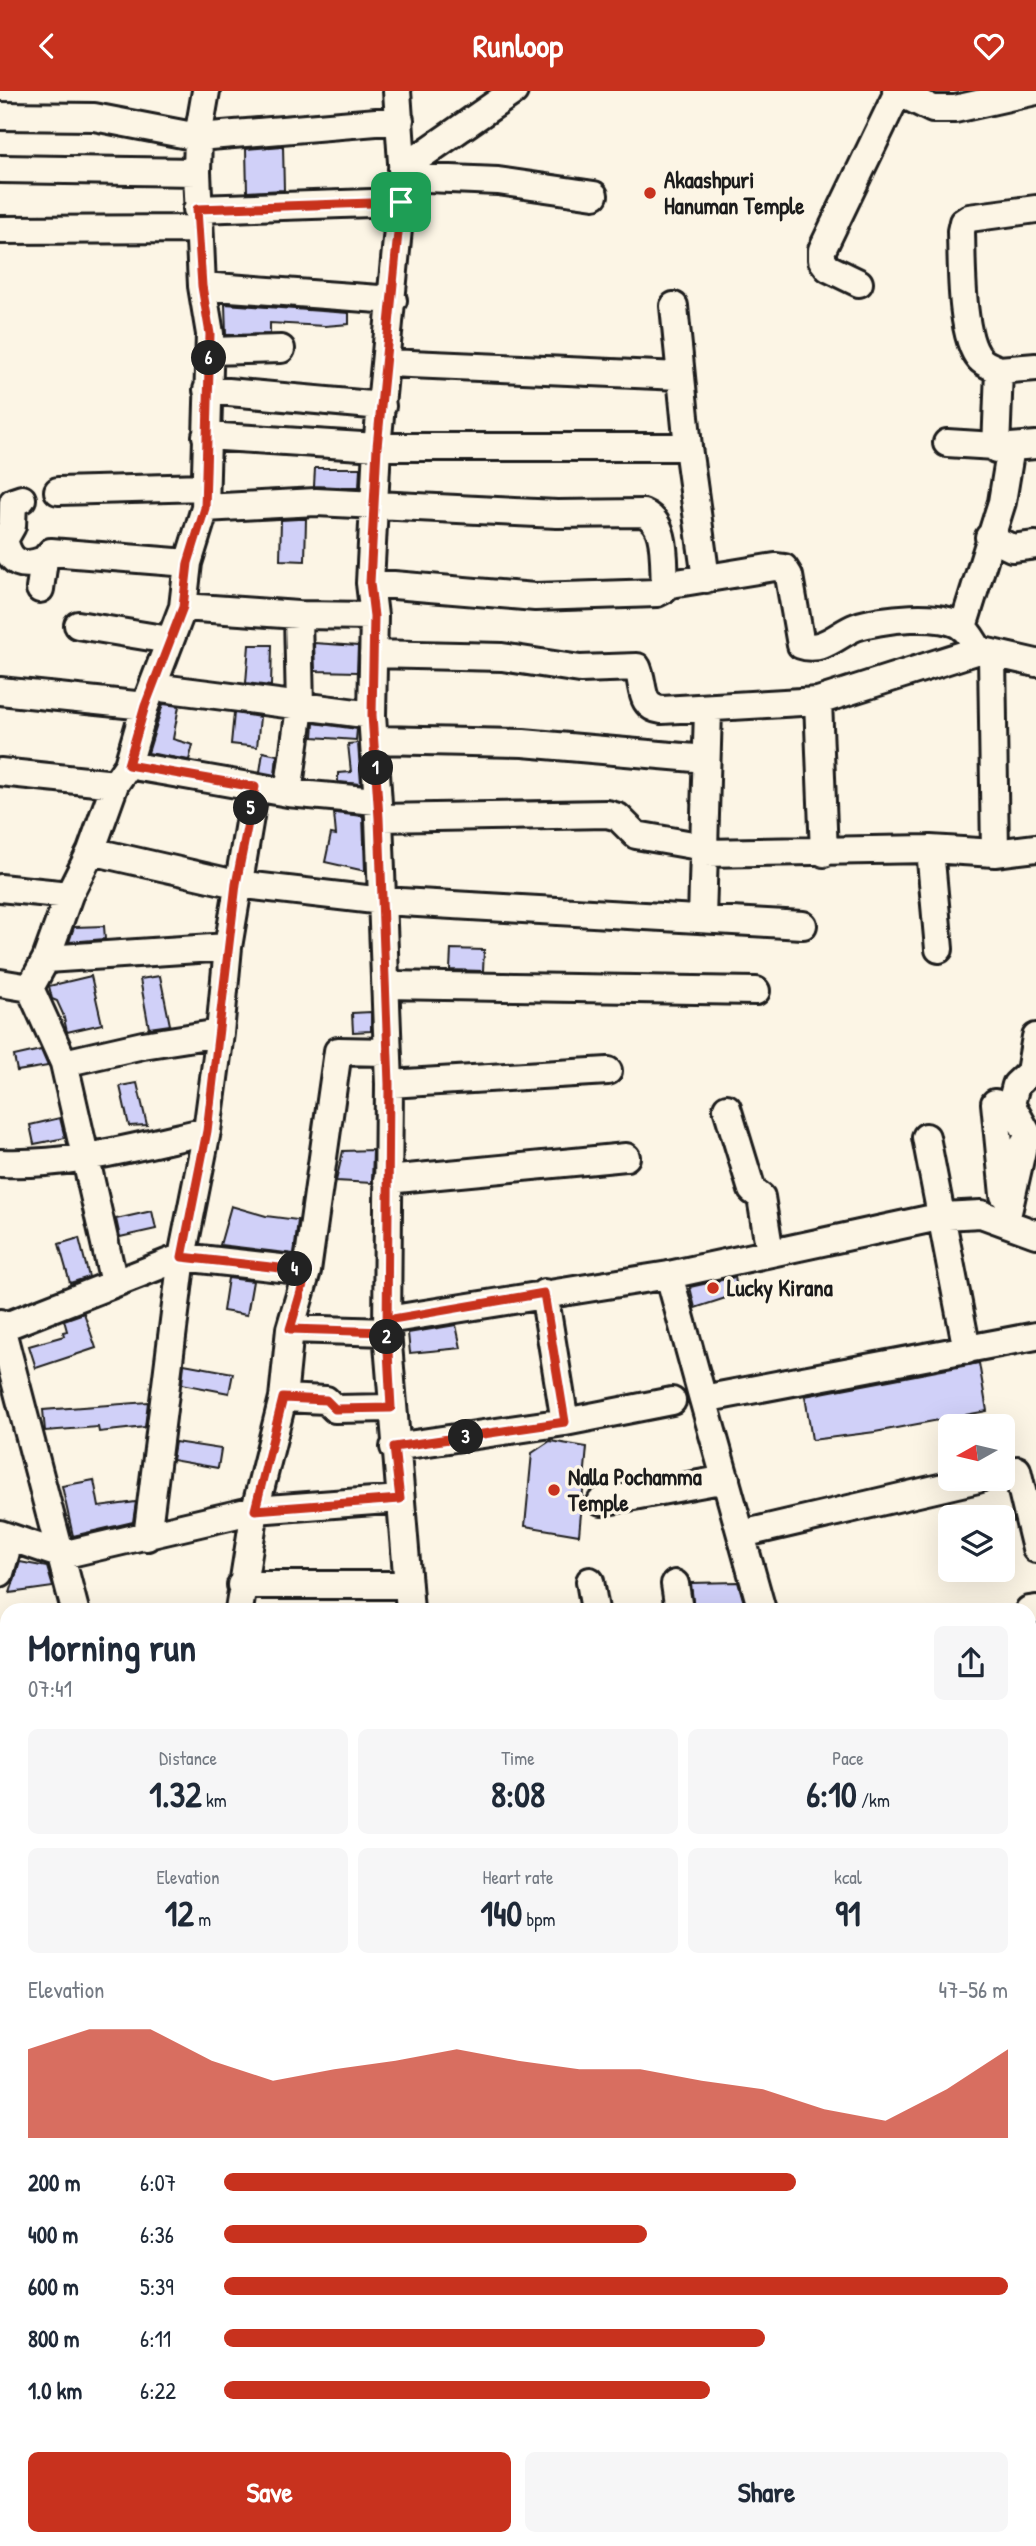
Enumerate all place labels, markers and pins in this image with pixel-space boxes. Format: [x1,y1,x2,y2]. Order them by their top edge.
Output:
place label: Akaashpuri Hanuman Temple [664,164,805,222]
pin [371,172,431,232]
marker: Akaashpuri Hanuman Temple [642,185,658,201]
pin: 6 [192,341,227,375]
pin: 1 [358,751,394,785]
pin: 5 [233,791,268,825]
pin: 4 [278,1251,312,1287]
place label: Lucky Kirana [727,1272,833,1304]
marker: Lucky Kirana [705,1280,721,1296]
pin: 2 [370,1319,404,1355]
pin: 3 [448,1419,484,1455]
place label: Nalla Pochamma Temple [567,1461,702,1519]
marker: Nalla Pochamma Temple [546,1482,562,1498]

